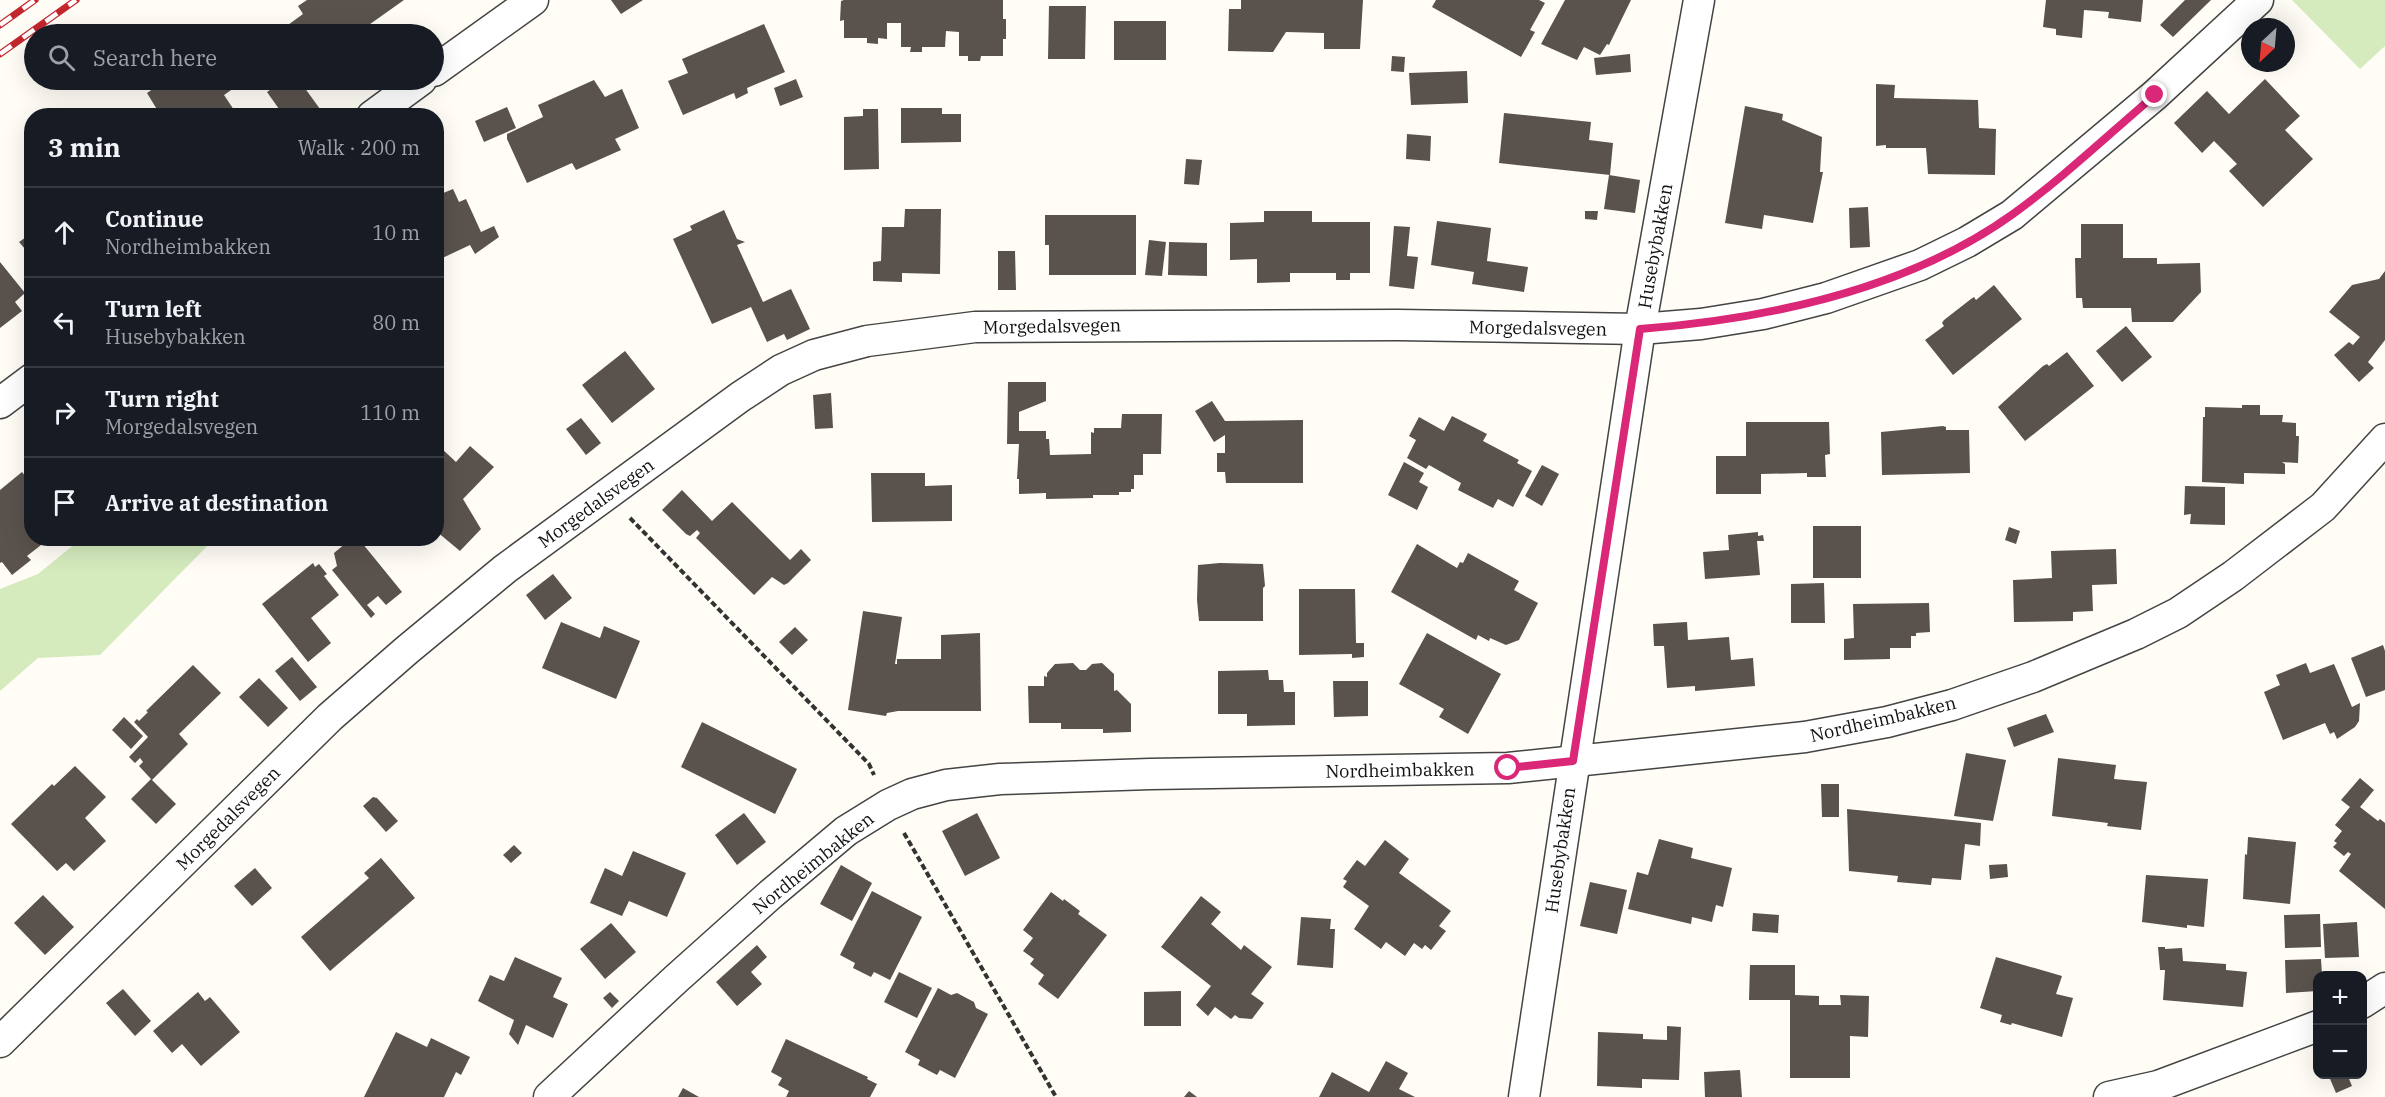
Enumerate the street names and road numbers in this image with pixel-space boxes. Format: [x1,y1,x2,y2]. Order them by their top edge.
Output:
street label: Husebybakken [1633,182,1677,310]
street label: Morgedalsvegen [983,313,1121,339]
street label: Morgedalsvegen [1469,315,1607,341]
street label: Morgedalsvegen [533,453,659,553]
street label: Nordheimbakken [1808,691,1958,747]
street label: Nordheimbakken [1325,757,1475,783]
street label: Morgedalsvegen [171,761,285,875]
street label: Husebybakken [1540,786,1580,914]
street label: Nordheimbakken [748,807,878,919]

